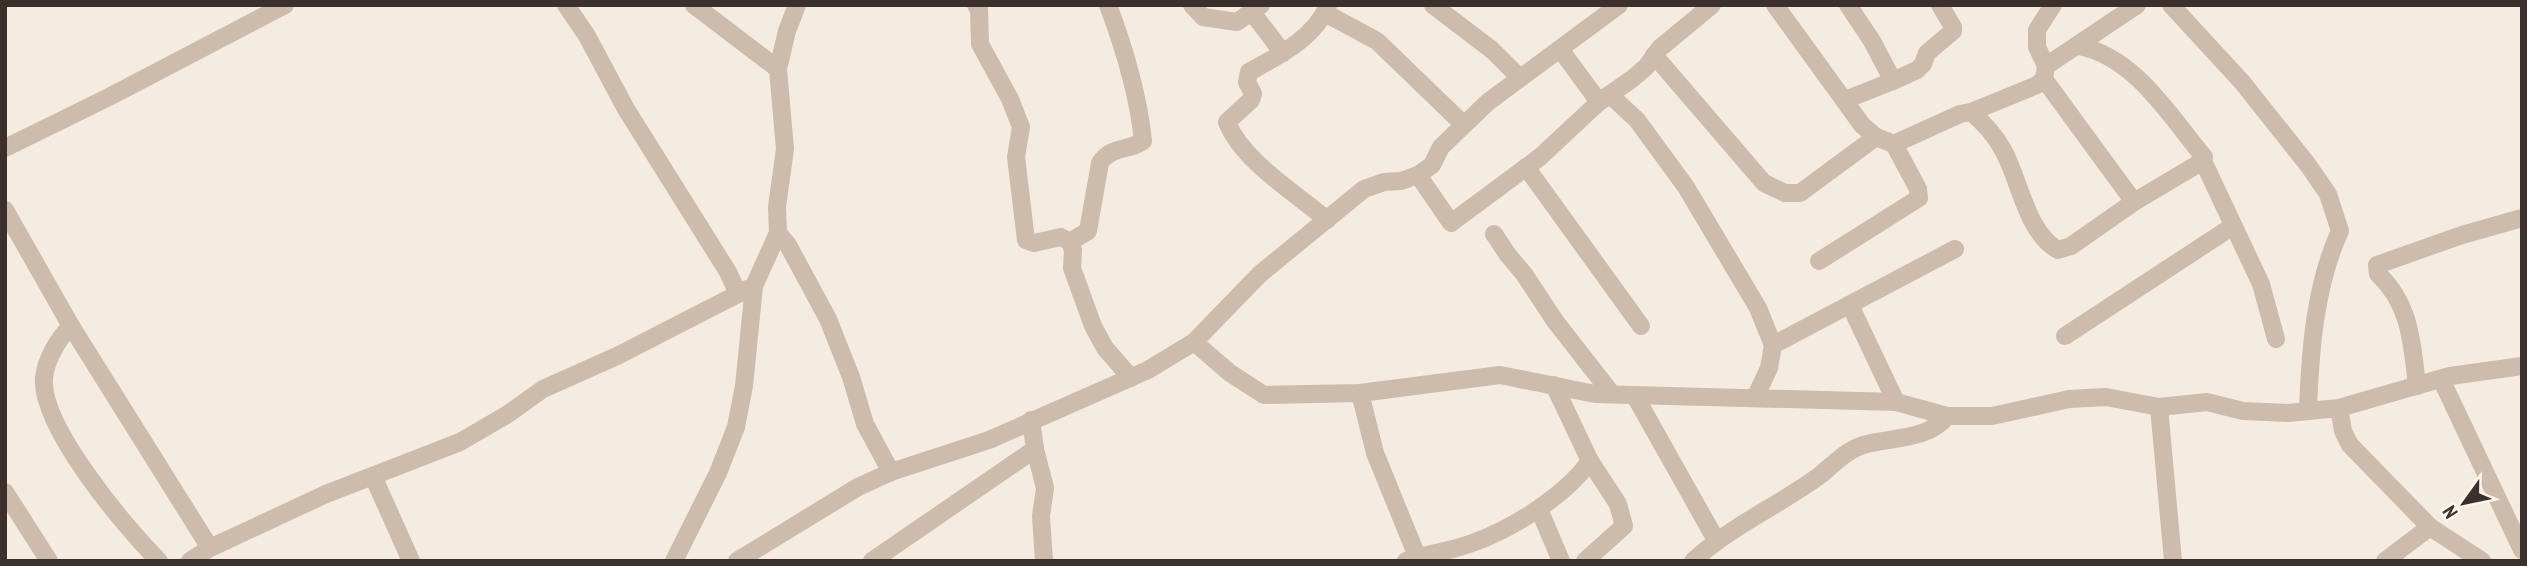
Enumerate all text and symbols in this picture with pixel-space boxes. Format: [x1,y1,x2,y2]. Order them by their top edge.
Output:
north arrow [2429,468,2499,538]
text: N [2437,501,2463,523]

